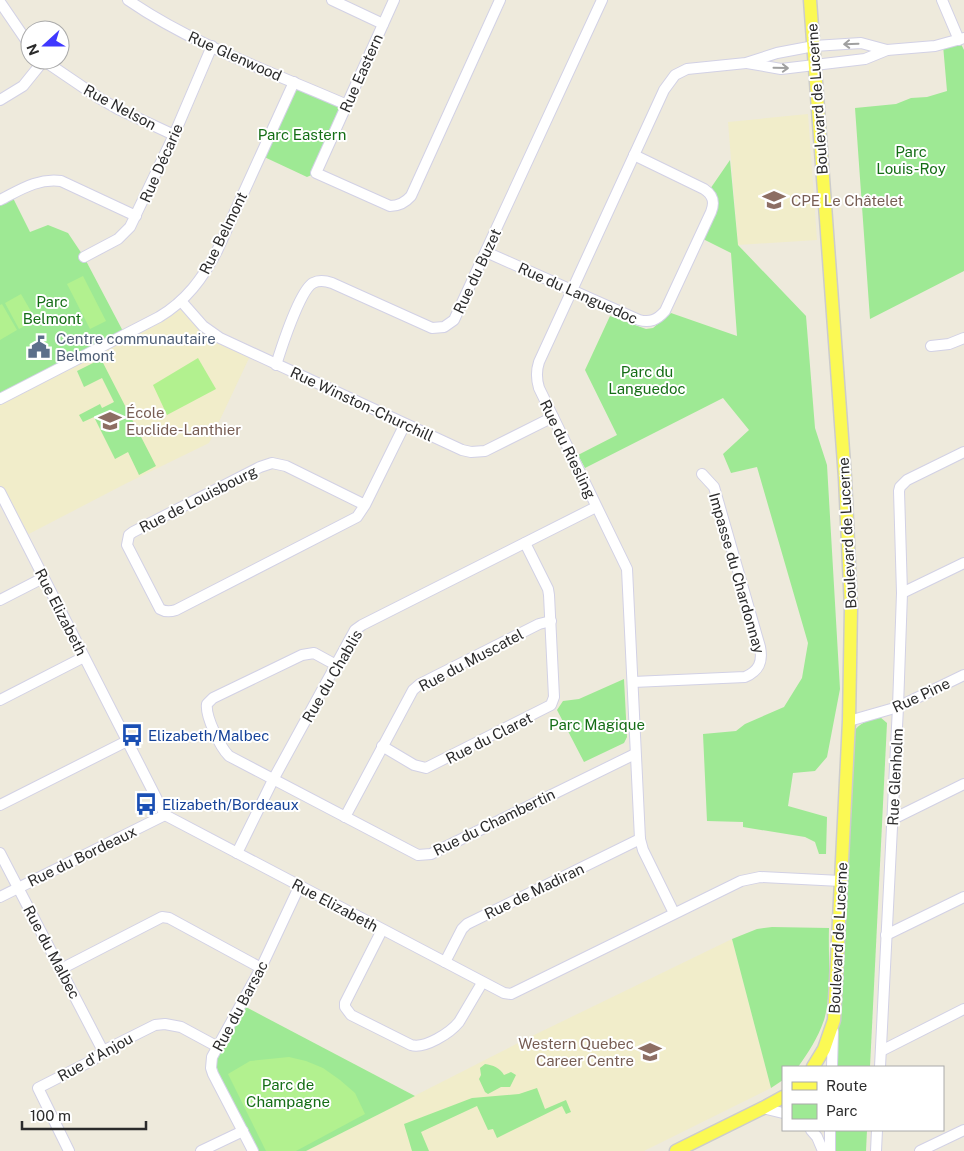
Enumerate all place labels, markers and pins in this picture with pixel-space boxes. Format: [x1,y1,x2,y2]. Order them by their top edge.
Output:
school or university icon: CPE Le Châtelet [761,187,787,213]
place label: CPE Le Châtelet [791,192,904,209]
place label: Centre communautaire Belmont [56,330,216,364]
public building icon: Centre communautaire Belmont [26,334,52,360]
place label: École Euclide-Lanthier [126,404,241,438]
school or university icon: École Euclide-Lanthier [97,408,123,434]
bus stop icon: Elizabeth/Malbec [119,722,145,748]
place label: Elizabeth/Malbec [148,727,269,744]
bus stop icon: Elizabeth/Bordeaux [133,791,159,817]
place label: Elizabeth/Bordeaux [162,796,299,813]
place label: Western Quebec Career Centre [518,1035,634,1069]
school or university icon: Western Quebec Career Centre [637,1039,663,1065]

